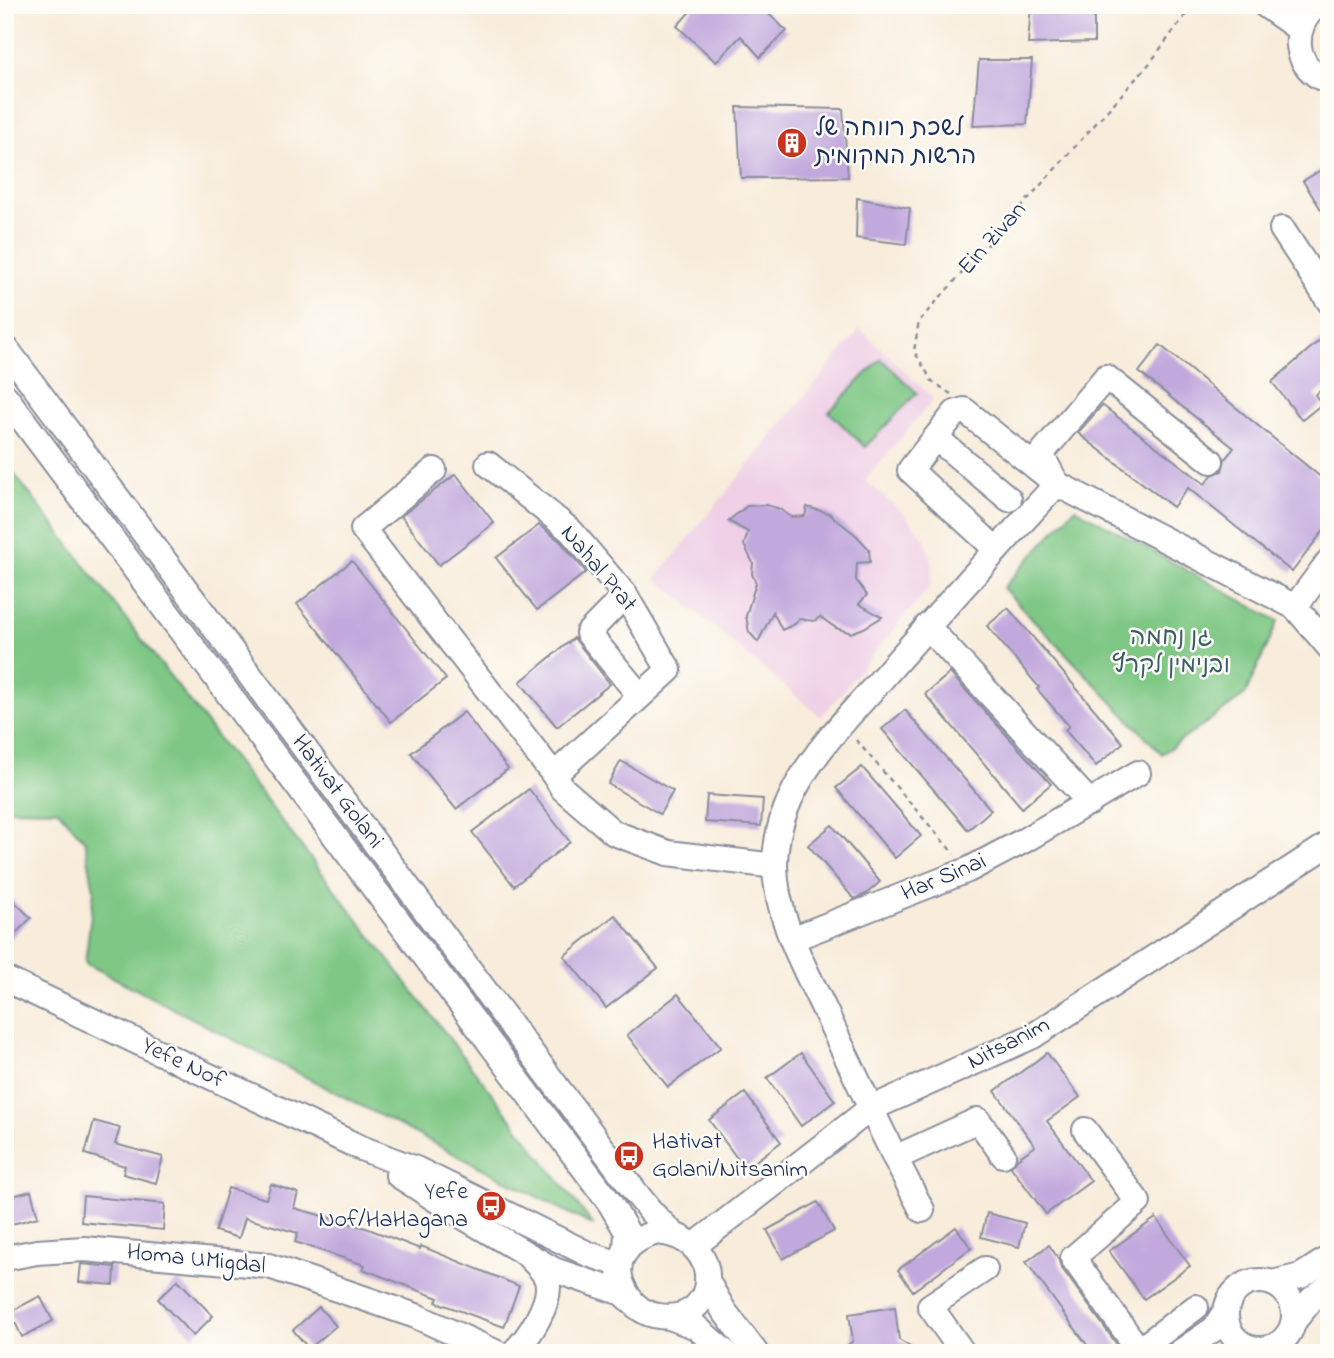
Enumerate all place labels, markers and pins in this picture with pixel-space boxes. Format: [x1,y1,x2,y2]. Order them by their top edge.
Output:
place label: לשכת רווחה של הרשות המקומית [813,112,976,175]
building icon: לשכת רווחה של הרשות המקומית [775,126,809,160]
place label: Hativat Golani/Nitsanim [652,1125,808,1188]
bus stop icon: Hativat Golani/Nitsanim [612,1139,646,1173]
place label: Yefe Nof/HaHagana [318,1175,468,1238]
bus stop icon: Yefe Nof/HaHagana [474,1189,508,1223]

